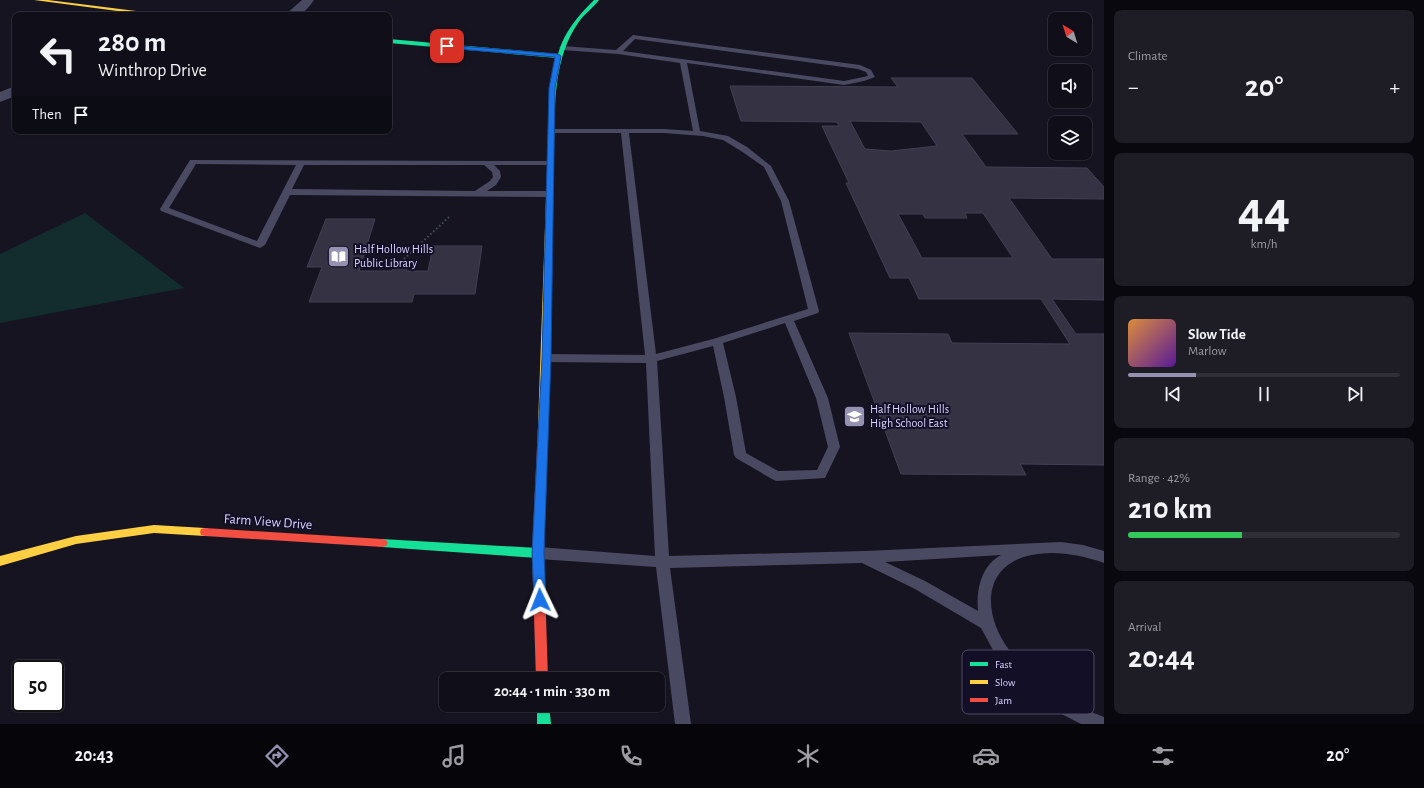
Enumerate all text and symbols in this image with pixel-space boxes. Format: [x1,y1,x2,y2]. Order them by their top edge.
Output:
north arrow [1048,12,1092,56]
map controls [1048,12,1092,160]
icon: left [32,28,84,80]
text: 280 m [98,29,166,57]
pin [430,29,464,63]
icon: arrive [436,35,458,57]
text: Climate [1128,50,1167,63]
text: Winthrop Drive [98,62,207,80]
button: sound [1048,64,1092,108]
text: 20° [1245,72,1283,102]
text: − [1128,76,1139,98]
text: + [1389,76,1400,98]
icon: arrive [70,104,92,126]
text: Then [32,107,62,122]
button: layers [1048,116,1092,160]
text: 44 [1238,185,1290,237]
text: km/h [1251,238,1277,251]
library icon: Half Hollow Hills Public Library [325,243,351,269]
place label: Half Hollow Hills Public Library [354,243,433,270]
text: Slow Tide [1188,327,1246,342]
text: Marlow [1188,345,1226,358]
icon: previous [1162,383,1184,405]
icon: pause [1253,383,1275,405]
icon: next [1344,383,1366,405]
school or university icon: Half Hollow Hills High School East [842,403,868,429]
place label: Half Hollow Hills High School East [870,403,949,429]
text: Range · 42% [1128,472,1190,485]
text: 210 km [1128,494,1212,524]
street label: Farm View Drive [223,512,313,532]
position arrow [519,579,561,621]
text: Arrival [1128,621,1161,634]
text: 20:44 [1128,643,1195,673]
legend [962,650,1094,714]
text: Fast [995,659,1013,670]
speed limit sign: 50 [12,660,64,712]
text: Slow [995,677,1016,688]
text: 20:44 · 1 min · 330 m [494,684,610,699]
text: Jam [995,695,1012,706]
icon: directions [263,742,291,770]
icon: music [440,742,468,770]
icon: phone [617,742,645,770]
icon: climate [794,742,822,770]
icon: car [972,742,1000,770]
icon: filters [1149,742,1177,770]
text: 20:43 [75,747,113,765]
text: 20° [1326,747,1349,765]

